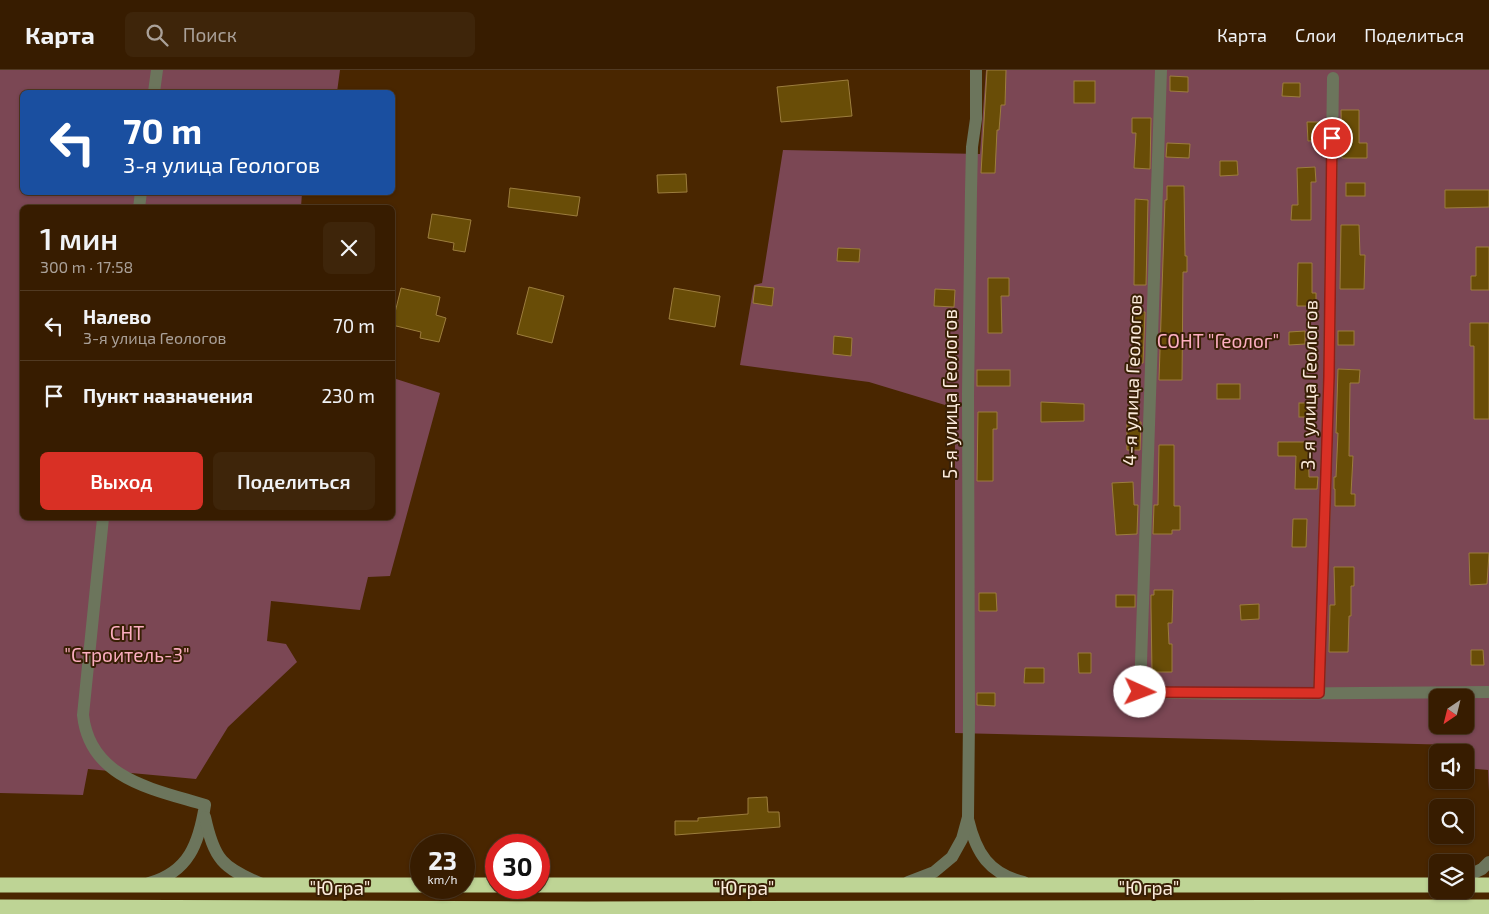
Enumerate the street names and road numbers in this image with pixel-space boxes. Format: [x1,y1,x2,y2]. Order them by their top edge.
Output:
street label: 4-я улица Геологов [1117,294,1147,466]
street label: 3-я улица Геологов [1296,300,1322,470]
street label: 5-я улица Геологов [938,309,962,479]
street label: "Югра" [309,876,371,899]
street label: "Югра" [713,876,775,899]
street label: "Югра" [1118,876,1180,899]

